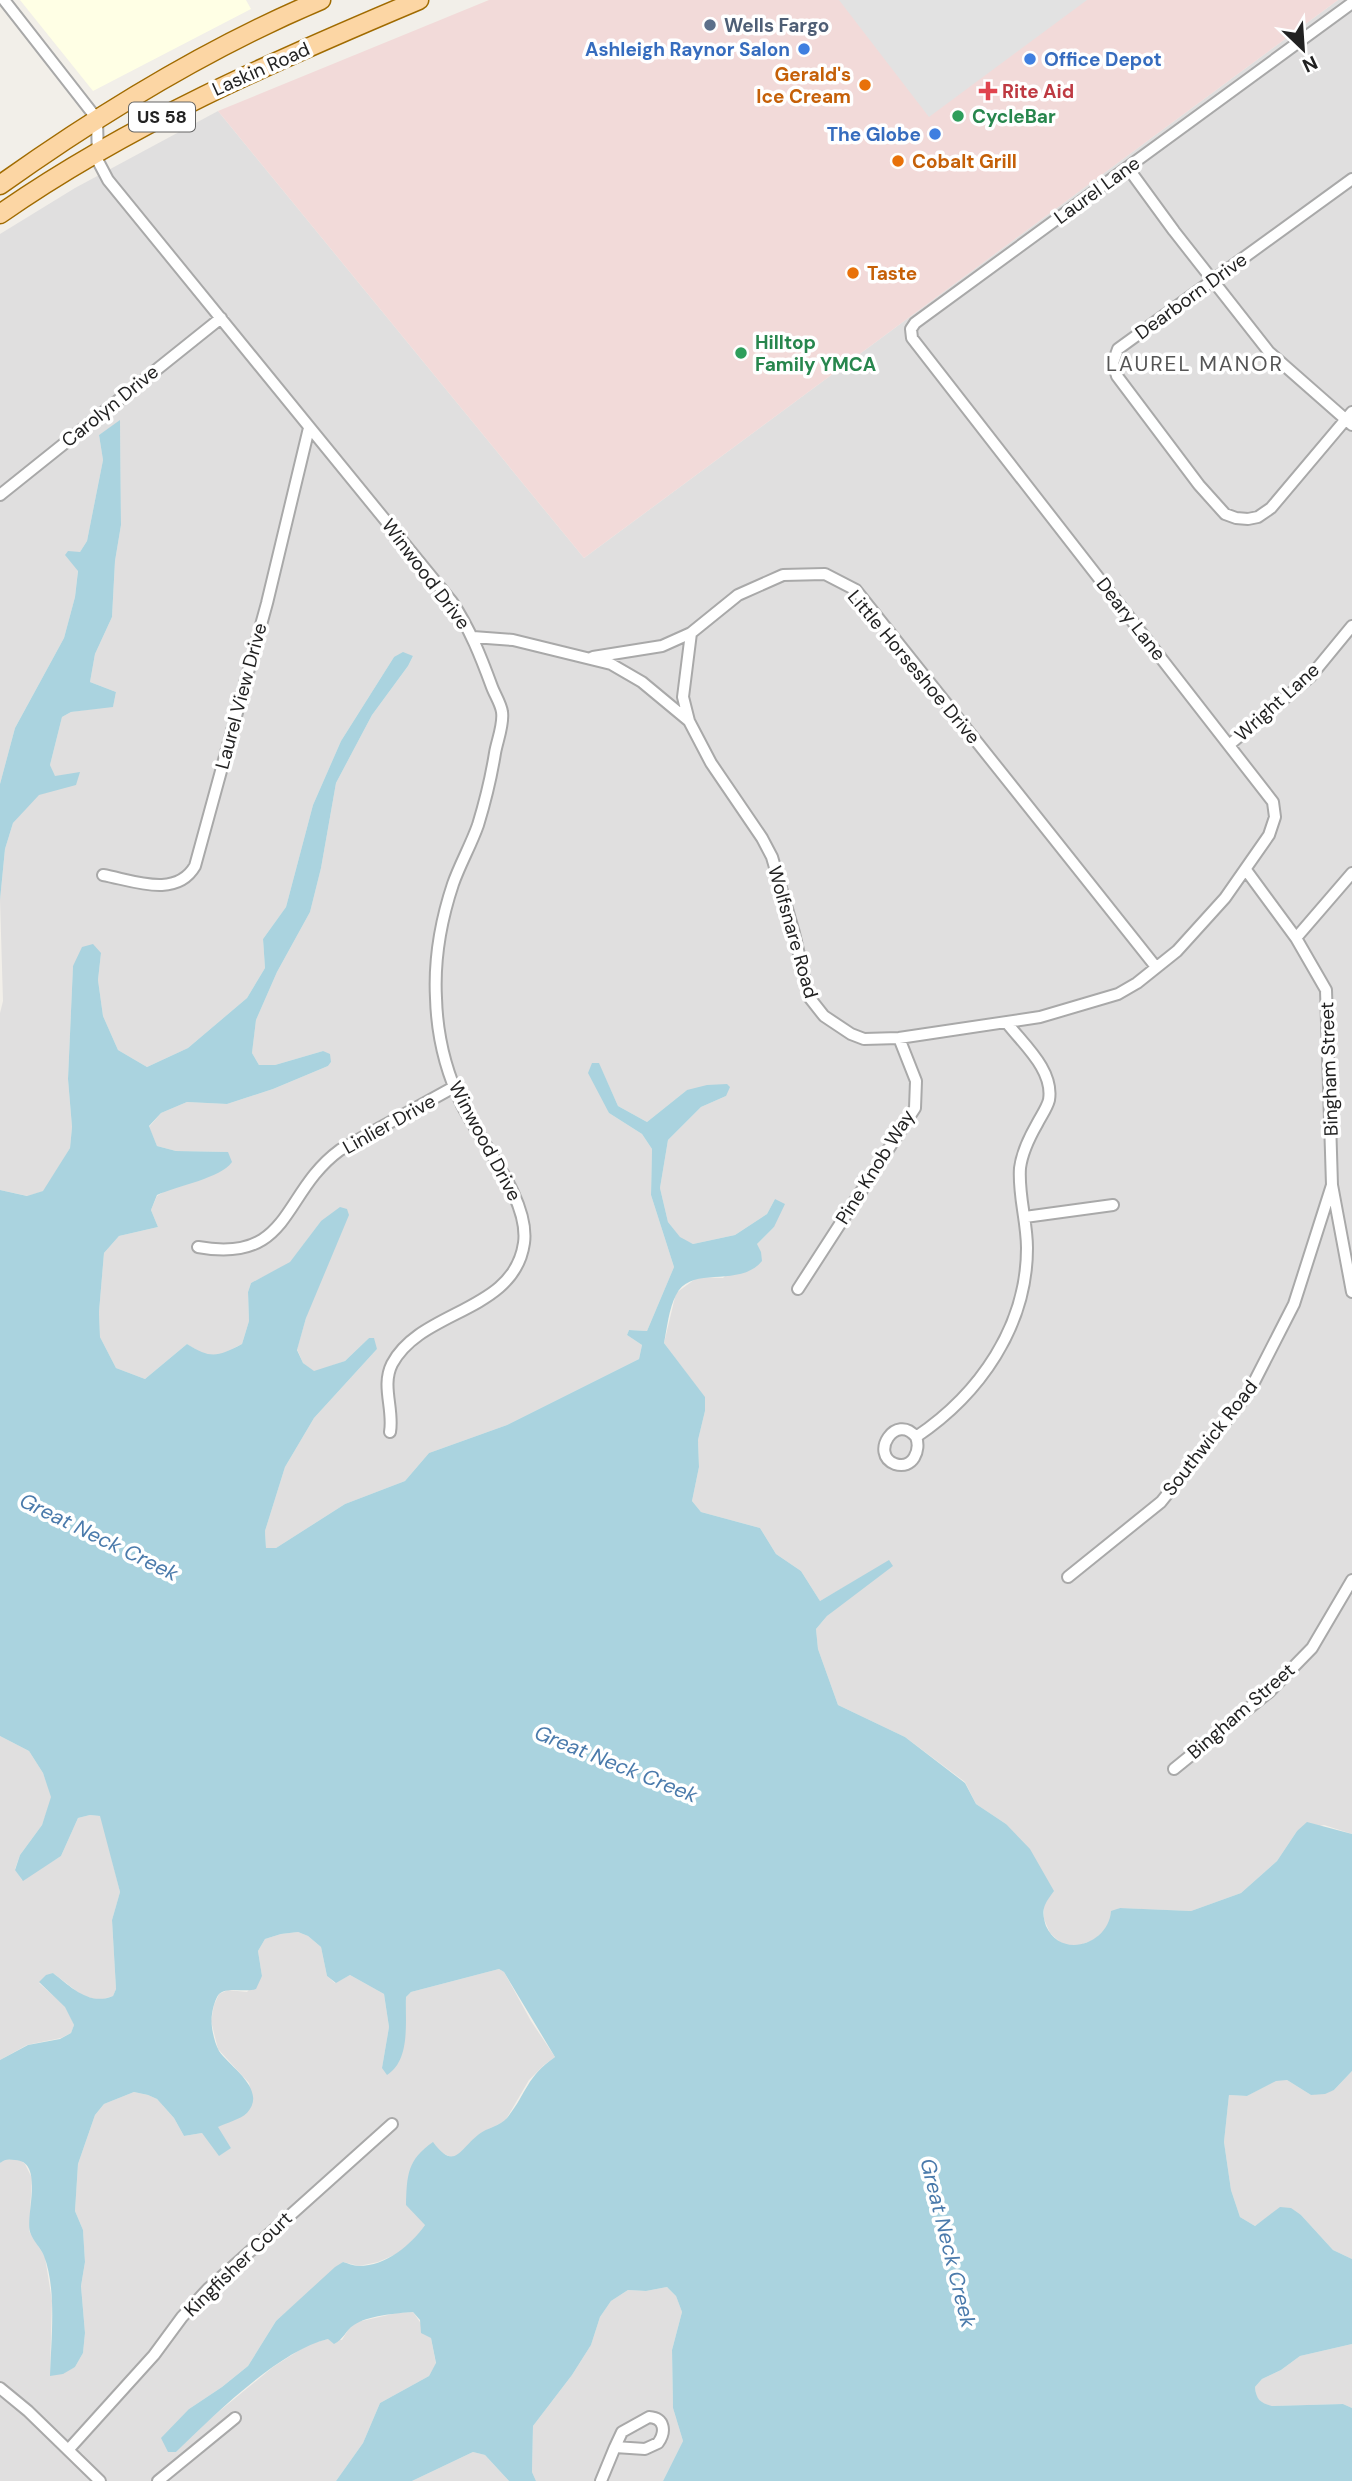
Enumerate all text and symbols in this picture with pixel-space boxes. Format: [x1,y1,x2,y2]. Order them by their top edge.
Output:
place label: Wells Fargo [724,13,829,38]
north arrow [1268,14,1338,84]
marker: Wells Fargo [702,17,718,33]
street label: Laskin Road [208,36,314,102]
place label: Ashleigh Raynor Salon [585,37,790,62]
marker: Ashleigh Raynor Salon [796,41,812,57]
place label: Office Depot [1044,47,1162,72]
text: N [1298,50,1322,78]
marker: Office Depot [1022,51,1038,67]
place label: Gerald's Ice Cream [756,62,851,109]
marker: Gerald's Ice Cream [857,77,873,93]
place label: Rite Aid [1002,79,1074,104]
marker: Rite Aid [980,83,996,99]
road number: US 58 [129,103,195,132]
place label: CycleBar [972,104,1056,129]
marker: CycleBar [950,108,966,124]
place label: The Globe [827,122,921,147]
marker: The Globe [927,126,943,142]
place label: Cobalt Grill [912,149,1017,174]
street label: Laurel Lane [1049,150,1145,230]
marker: Cobalt Grill [890,153,906,169]
street label: Dearborn Drive [1130,247,1252,345]
place label: Taste [867,261,917,286]
marker: Taste [845,265,861,281]
place label: Hilltop Family YMCA [755,330,877,377]
marker: Hilltop Family YMCA [733,345,749,361]
district label: LAUREL MANOR [1106,350,1284,378]
street label: Carolyn Drive [56,359,164,453]
street label: Winwood Drive [376,514,476,634]
street label: Deary Lane [1091,572,1171,666]
street label: Little Horseshoe Drive [842,585,986,749]
street label: Laurel View Drive [209,620,273,772]
street label: Wright Lane [1229,657,1325,747]
street label: Wolfsnare Road [762,863,824,1001]
street label: Bingham Street [1314,1001,1344,1137]
street label: Winwood Drive [443,1077,527,1205]
street label: Linlier Drive [338,1088,440,1160]
street label: Pine Knob Way [830,1105,920,1229]
street label: Southwick Road [1157,1375,1263,1501]
water label: Great Neck Creek [15,1486,183,1588]
street label: Bingham Street [1182,1657,1300,1765]
water label: Great Neck Creek [530,1719,702,1810]
water label: Great Neck Creek [913,2155,983,2331]
street label: Kingfisher Court [178,2206,298,2322]

